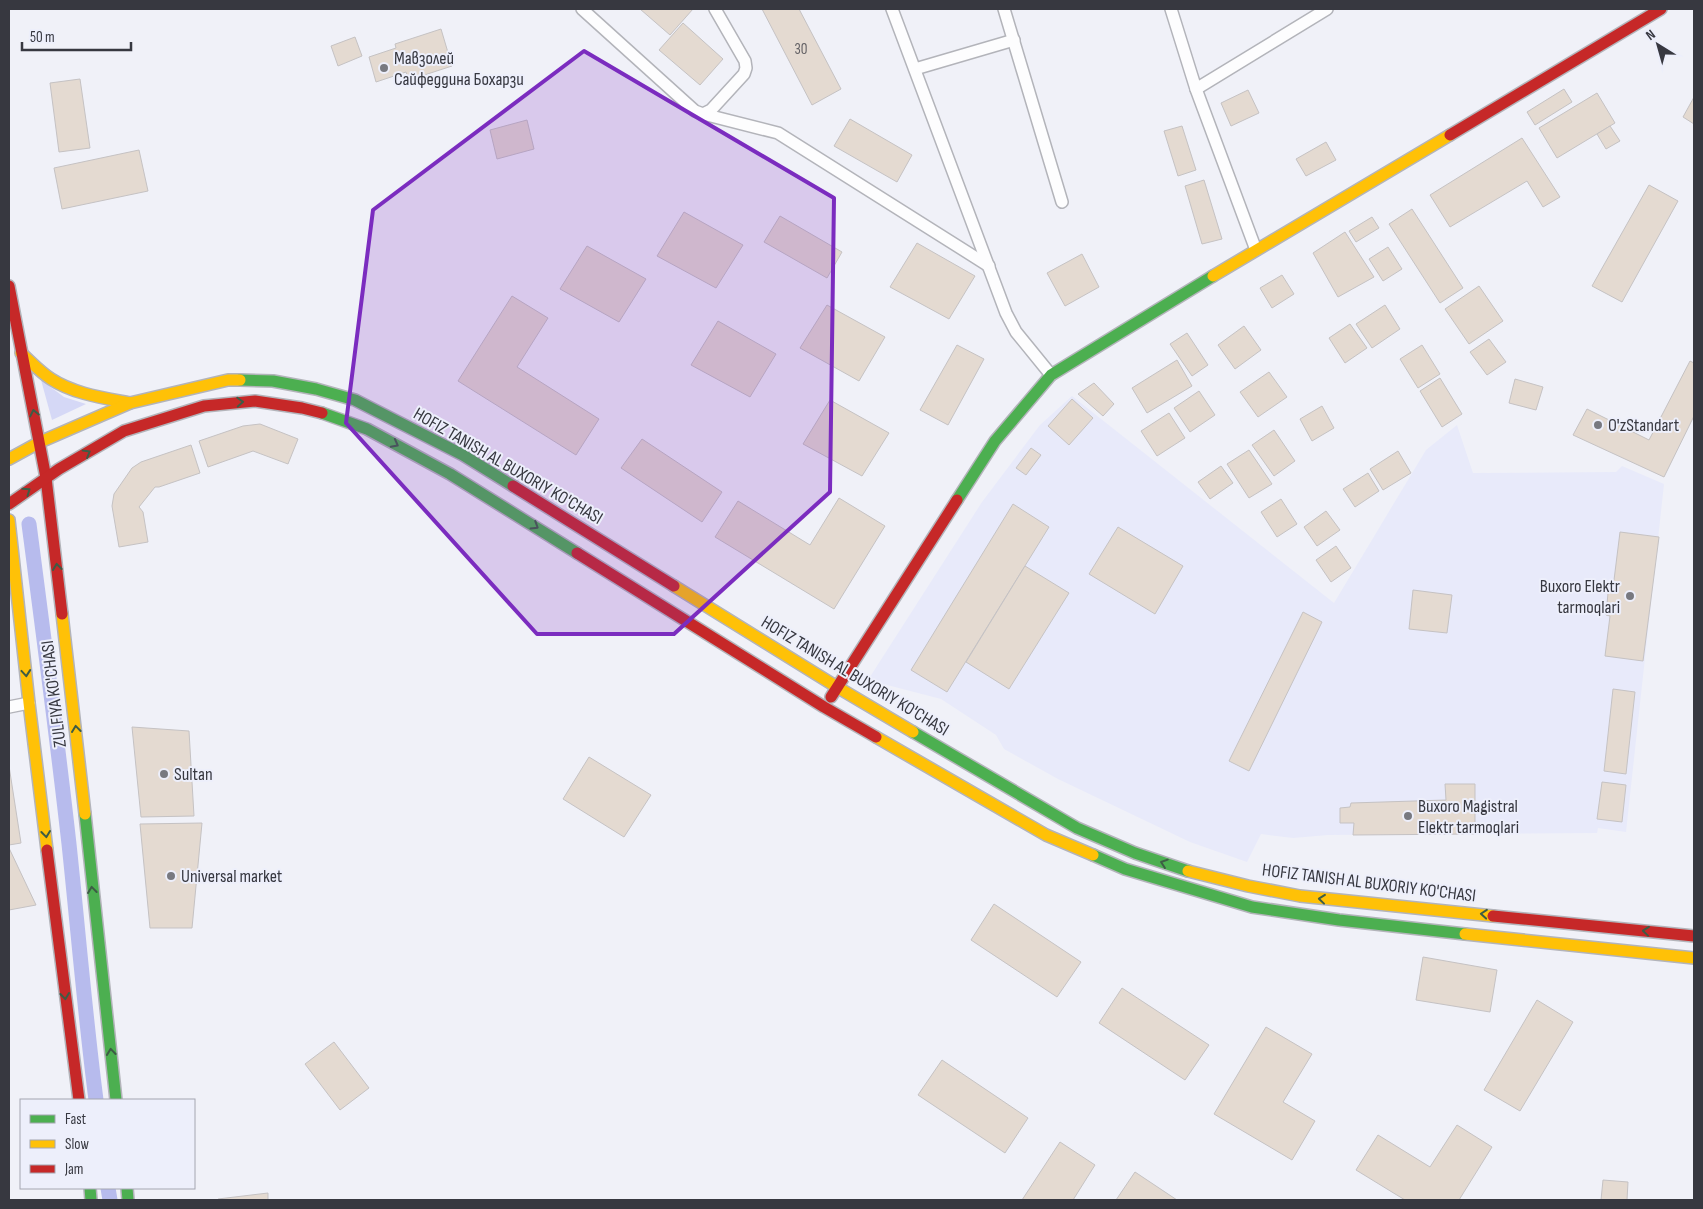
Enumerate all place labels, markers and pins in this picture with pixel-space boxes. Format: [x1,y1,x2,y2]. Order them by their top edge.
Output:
place label: Мавзолей Сайфеддина Бохарзи [394,48,524,90]
marker: Мавзолей Сайфеддина Бохарзи [378,62,390,74]
place label: O'zStandart [1608,415,1680,436]
marker: O'zStandart [1592,419,1604,431]
place label: Buxoro Elektr tarmoqlari [1540,576,1620,618]
marker: Buxoro Elektr tarmoqlari [1624,590,1636,602]
place label: Sultan [174,764,213,785]
marker: Sultan [158,768,170,780]
place label: Buxoro Magistral Elektr tarmoqlari [1418,796,1519,838]
marker: Buxoro Magistral Elektr tarmoqlari [1402,810,1414,822]
place label: Universal market [181,866,283,887]
marker: Universal market [165,870,177,882]

